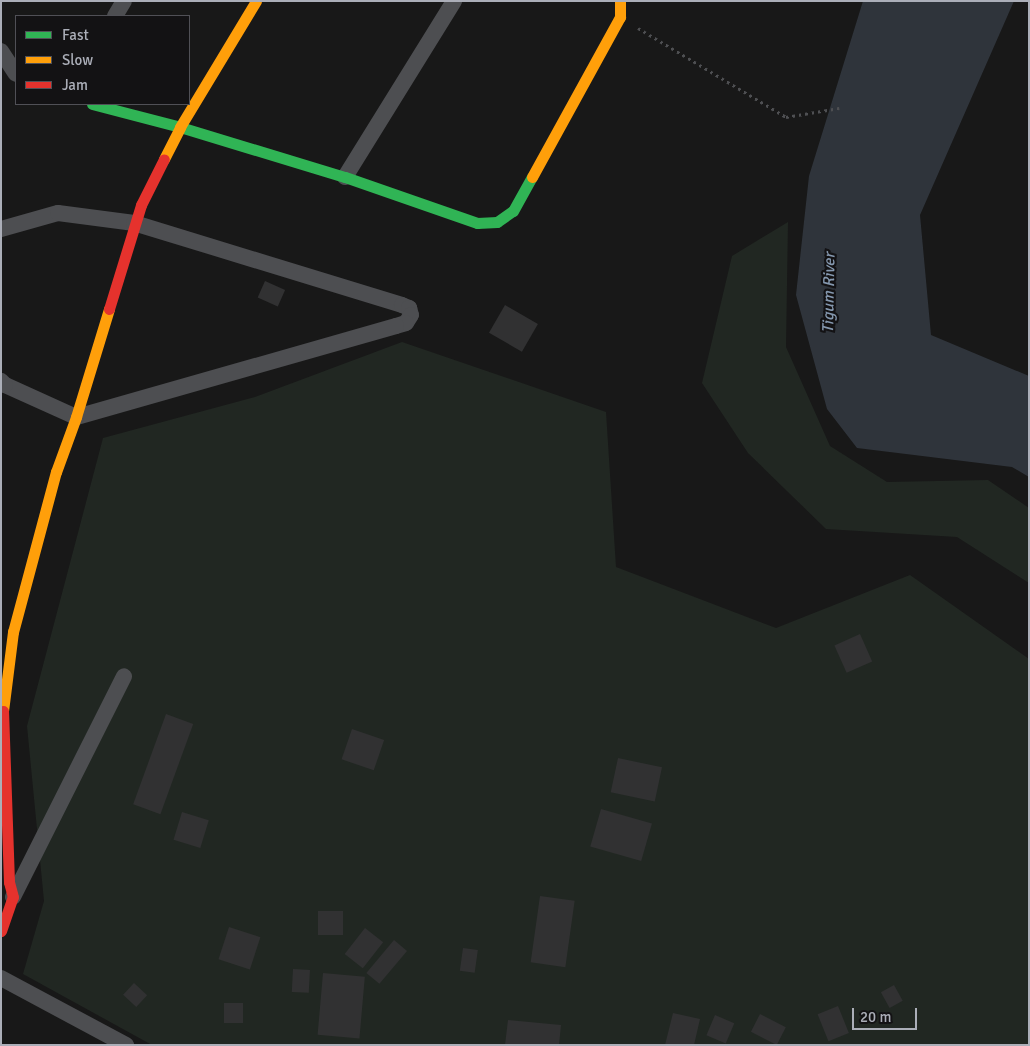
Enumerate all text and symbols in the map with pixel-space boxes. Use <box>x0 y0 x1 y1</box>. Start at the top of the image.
legend <box>15 15 190 105</box>
text: Fast <box>62 26 89 44</box>
text: Slow <box>62 51 93 69</box>
text: Jam <box>62 76 88 94</box>
water label: Tigum River <box>819 253 839 333</box>
scale bar <box>855 998 920 1030</box>
text: 20 m <box>860 1008 891 1026</box>

